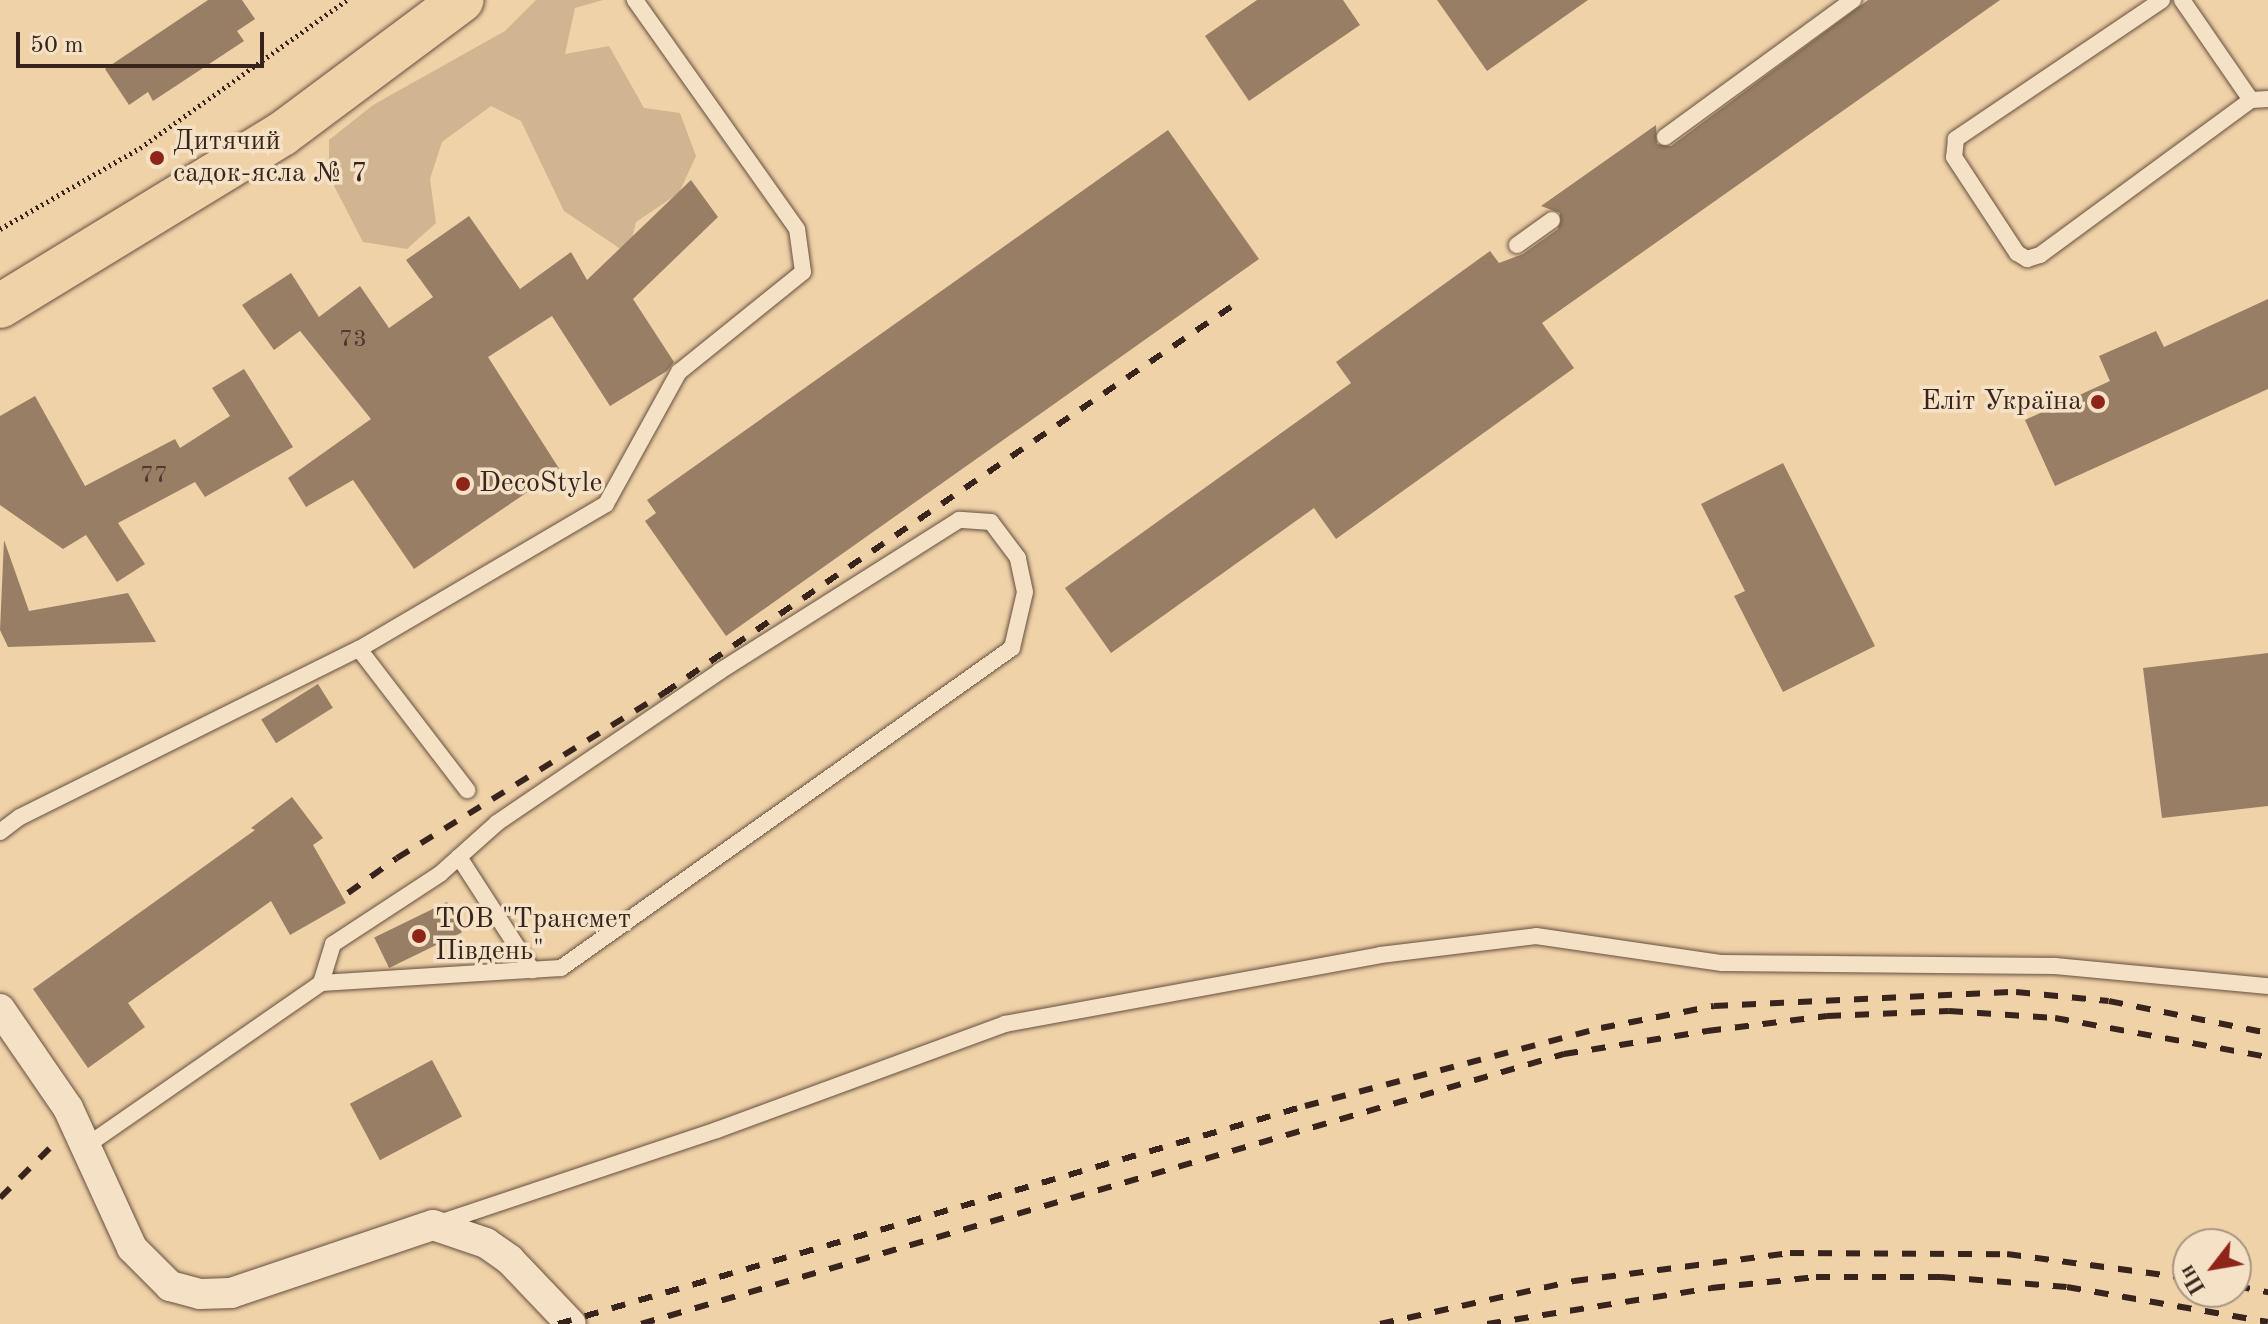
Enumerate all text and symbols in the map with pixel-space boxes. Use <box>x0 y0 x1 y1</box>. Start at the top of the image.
scale bar <box>20 16 268 66</box>
text: 50 m <box>30 34 84 58</box>
place label: Дитячий садок-ясла № 7 <box>173 125 368 191</box>
marker: Дитячий садок-ясла № 7 <box>148 149 166 167</box>
house number: 73 <box>339 327 367 355</box>
place label: Еліт Україна <box>1921 385 2082 419</box>
marker: Еліт Україна <box>2089 393 2107 411</box>
house number: 77 <box>140 463 168 491</box>
place label: DecoStyle <box>479 467 602 501</box>
marker: DecoStyle <box>454 475 472 493</box>
place label: ТОВ "Трансмет Південь" <box>435 903 631 969</box>
marker: ТОВ "Трансмет Південь" <box>410 927 428 945</box>
north arrow <box>2172 1228 2252 1308</box>
text: Пн <box>2176 1261 2210 1298</box>

